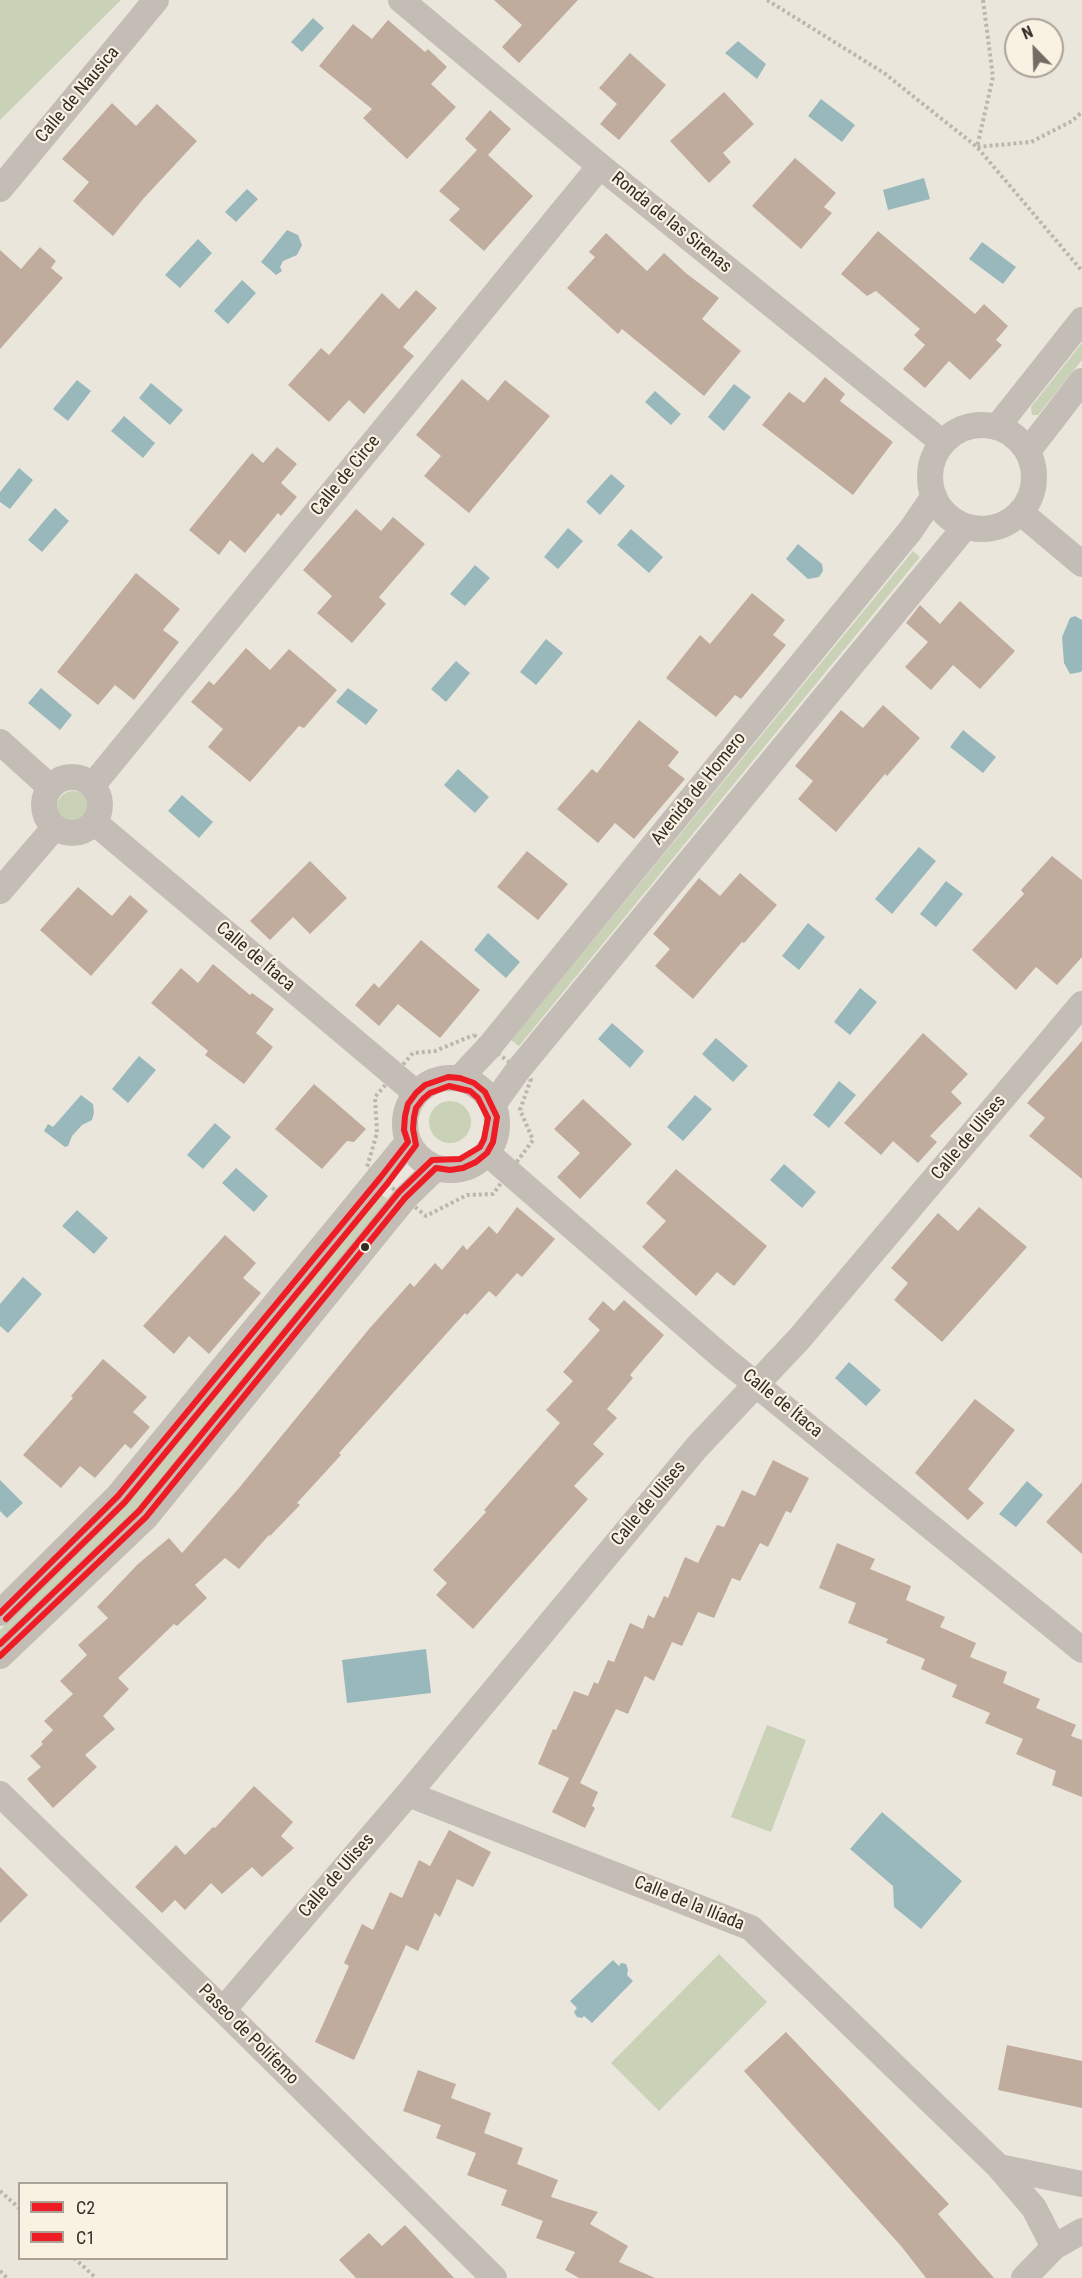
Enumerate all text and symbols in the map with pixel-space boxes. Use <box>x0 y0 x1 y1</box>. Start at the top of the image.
north arrow <box>1004 18 1064 78</box>
text: N <box>1019 22 1036 43</box>
street label: Calle de Nausica <box>32 43 124 147</box>
street label: Ronda de las Sirenas <box>607 168 735 278</box>
street label: Calle de Circe <box>307 431 385 521</box>
street label: Avenida de Homero <box>647 728 751 850</box>
street label: Calle de Ítaca <box>211 918 299 996</box>
street label: Calle de Ulises <box>927 1091 1011 1185</box>
unlabelled marker <box>359 1241 371 1253</box>
street label: Calle de Ítaca <box>738 1365 826 1443</box>
street label: Calle de Ulises <box>607 1457 691 1551</box>
street label: Calle de Ulises <box>295 1830 379 1922</box>
street label: Calle de la Ilíada <box>631 1872 747 1936</box>
street label: Paseo de Polifemo <box>193 1980 303 2090</box>
legend <box>18 2182 228 2260</box>
text: C2 <box>76 2197 95 2218</box>
text: C1 <box>76 2227 95 2248</box>

